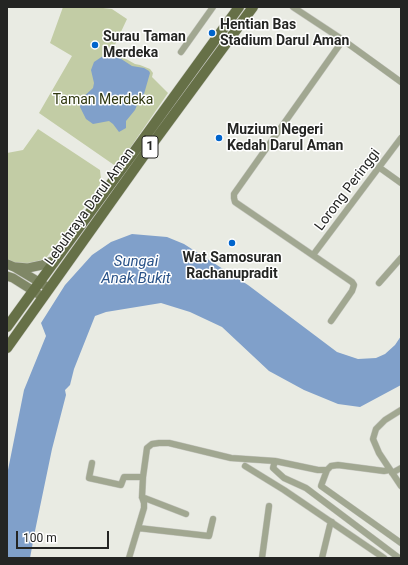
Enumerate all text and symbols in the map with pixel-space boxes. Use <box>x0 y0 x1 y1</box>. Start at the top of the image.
place label: Hentian Bas Stadium Darul Aman <box>220 17 349 50</box>
marker: Hentian Bas Stadium Darul Aman <box>207 28 217 38</box>
place label: Surau Taman Merdeka <box>103 29 186 62</box>
marker: Surau Taman Merdeka <box>90 40 100 50</box>
park label: Taman Merdeka <box>53 92 153 108</box>
place label: Muzium Negeri Kedah Darul Aman <box>227 122 343 154</box>
marker: Muzium Negeri Kedah Darul Aman <box>214 133 224 143</box>
road number: 1 <box>142 136 158 158</box>
street label: Lebuhraya Darul Aman <box>42 145 138 269</box>
street label: Lorong Peringgi <box>312 146 384 234</box>
marker: Wat Samosuran Rachanupradit <box>227 238 237 248</box>
place label: Wat Samosuran Rachanupradit <box>182 250 282 282</box>
water label: Sungai Anak Bukit <box>101 253 171 288</box>
scale bar <box>18 523 111 549</box>
text: 100 m <box>23 531 57 545</box>

